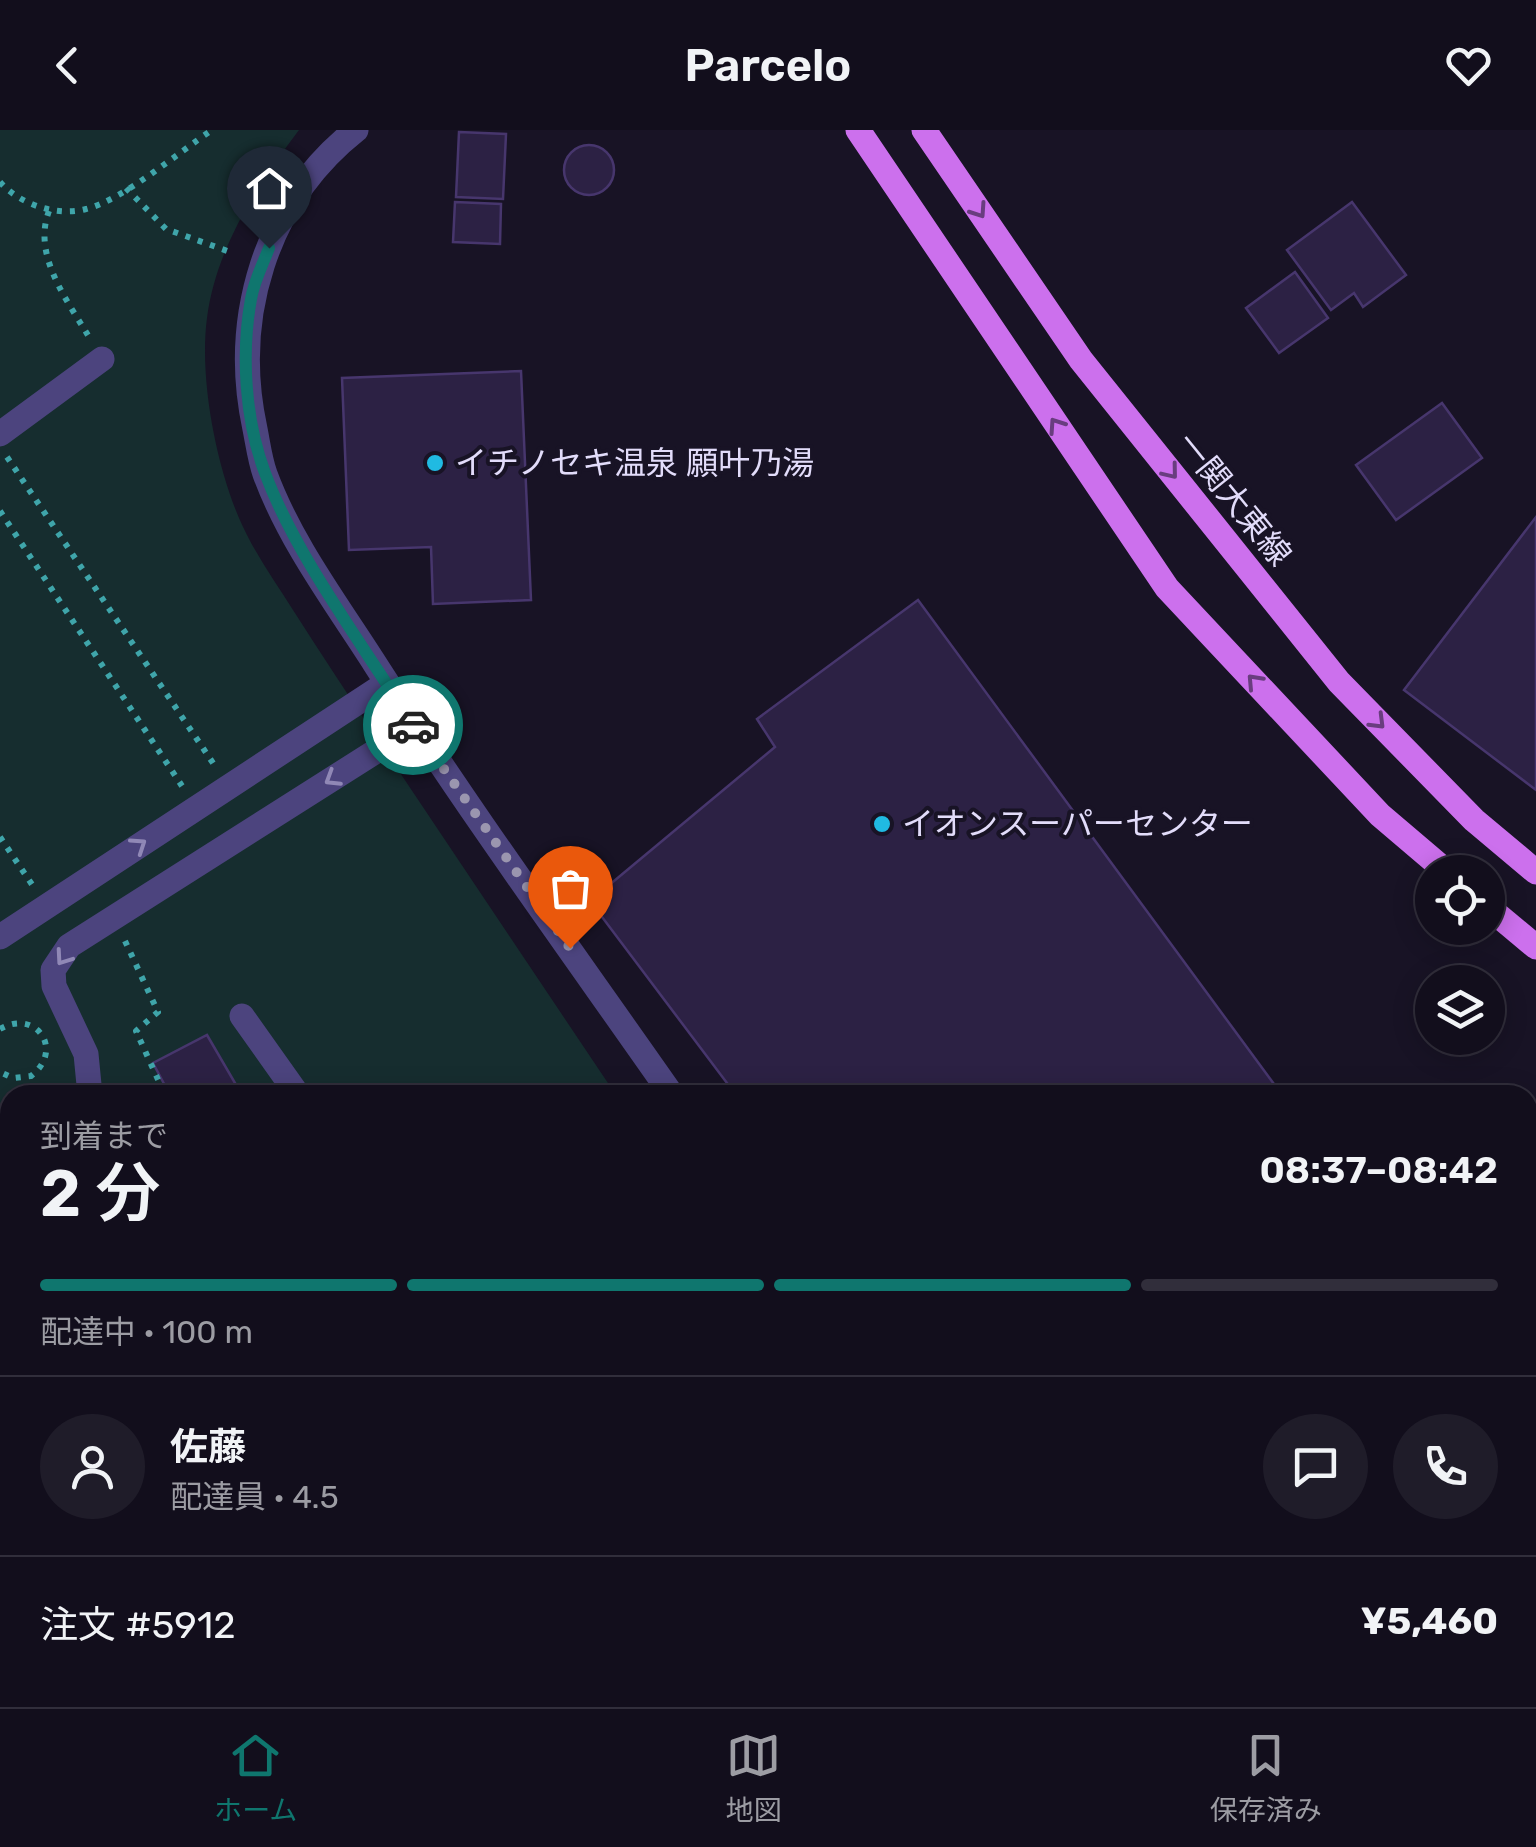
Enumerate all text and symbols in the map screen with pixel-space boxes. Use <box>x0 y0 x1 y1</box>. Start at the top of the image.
icon: back <box>40 38 95 93</box>
icon: heart <box>1441 38 1496 93</box>
text: Parcelo <box>685 39 851 92</box>
pin <box>227 146 312 249</box>
icon: home <box>242 161 297 216</box>
one-way arrow <box>967 199 985 218</box>
one-way arrow <box>1050 417 1068 436</box>
street label: 一関大東線 <box>1169 425 1299 573</box>
place label: イチノセキ温泉 願叶乃湯 <box>455 444 814 482</box>
marker: イチノセキ温泉 願叶乃湯 <box>424 452 446 474</box>
one-way arrow <box>1159 461 1177 479</box>
one-way arrow <box>1248 674 1266 693</box>
courier <box>363 675 463 775</box>
icon: car <box>386 698 441 753</box>
one-way arrow <box>1367 711 1385 729</box>
one-way arrow <box>325 766 343 785</box>
place label: イオンスーパーセンター <box>902 805 1253 843</box>
marker: イオンスーパーセンター <box>871 813 893 835</box>
one-way arrow <box>129 838 147 857</box>
pin <box>528 846 613 949</box>
map controls <box>1415 855 1505 1055</box>
button: locate <box>1415 855 1505 945</box>
icon: bag <box>543 861 598 916</box>
one-way arrow <box>56 947 75 965</box>
button: layers <box>1415 965 1505 1055</box>
text: 到着まで <box>40 1117 168 1155</box>
text: 08:37–08:42 <box>1259 1147 1498 1193</box>
text: 2 分 <box>40 1155 161 1232</box>
text: 配達中 · 100 m <box>40 1313 253 1351</box>
button: person <box>40 1414 145 1519</box>
button: chat <box>1263 1414 1368 1519</box>
button: phone <box>1393 1414 1498 1519</box>
text: 佐藤 <box>170 1424 246 1470</box>
text: 配達員 · 4.5 <box>170 1478 339 1516</box>
text: ¥5,460 <box>1361 1598 1498 1644</box>
text: 注文 #5912 <box>40 1602 235 1648</box>
tab: ホーム <box>214 1728 297 1828</box>
tab: 地図 <box>726 1728 782 1828</box>
tab: 保存済み <box>1210 1728 1322 1828</box>

